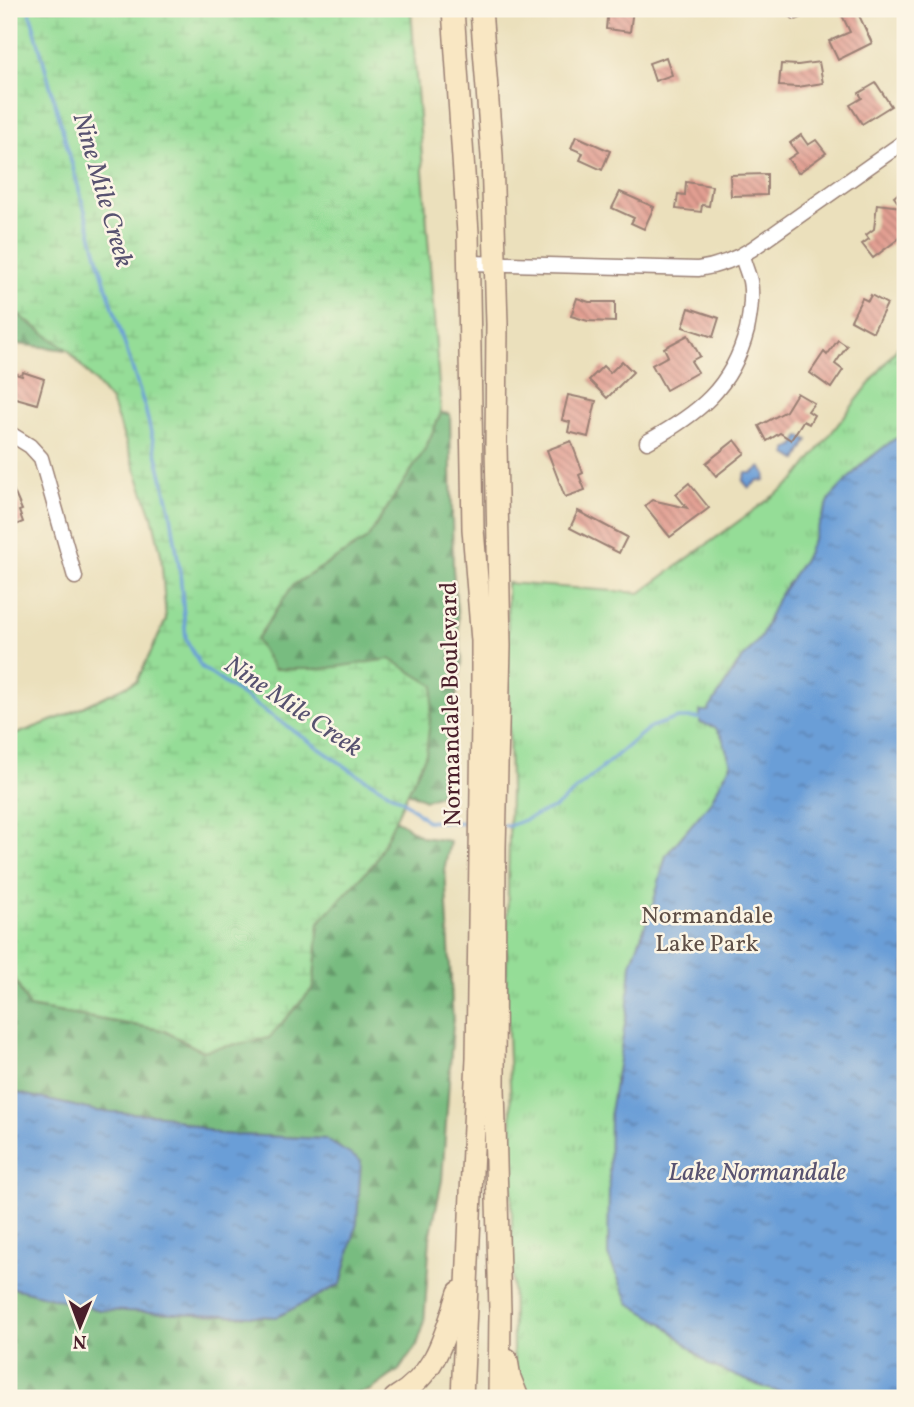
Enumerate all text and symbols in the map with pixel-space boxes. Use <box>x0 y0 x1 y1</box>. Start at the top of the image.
water label: Nine Mile Creek <box>63 109 141 271</box>
street label: Normandale Boulevard <box>433 581 471 827</box>
water label: Nine Mile Creek <box>217 648 369 766</box>
park label: Normandale Lake Park <box>641 900 773 962</box>
water label: Lake Normandale <box>668 1155 846 1191</box>
north arrow <box>46 1292 116 1362</box>
text: N <box>72 1328 87 1354</box>

